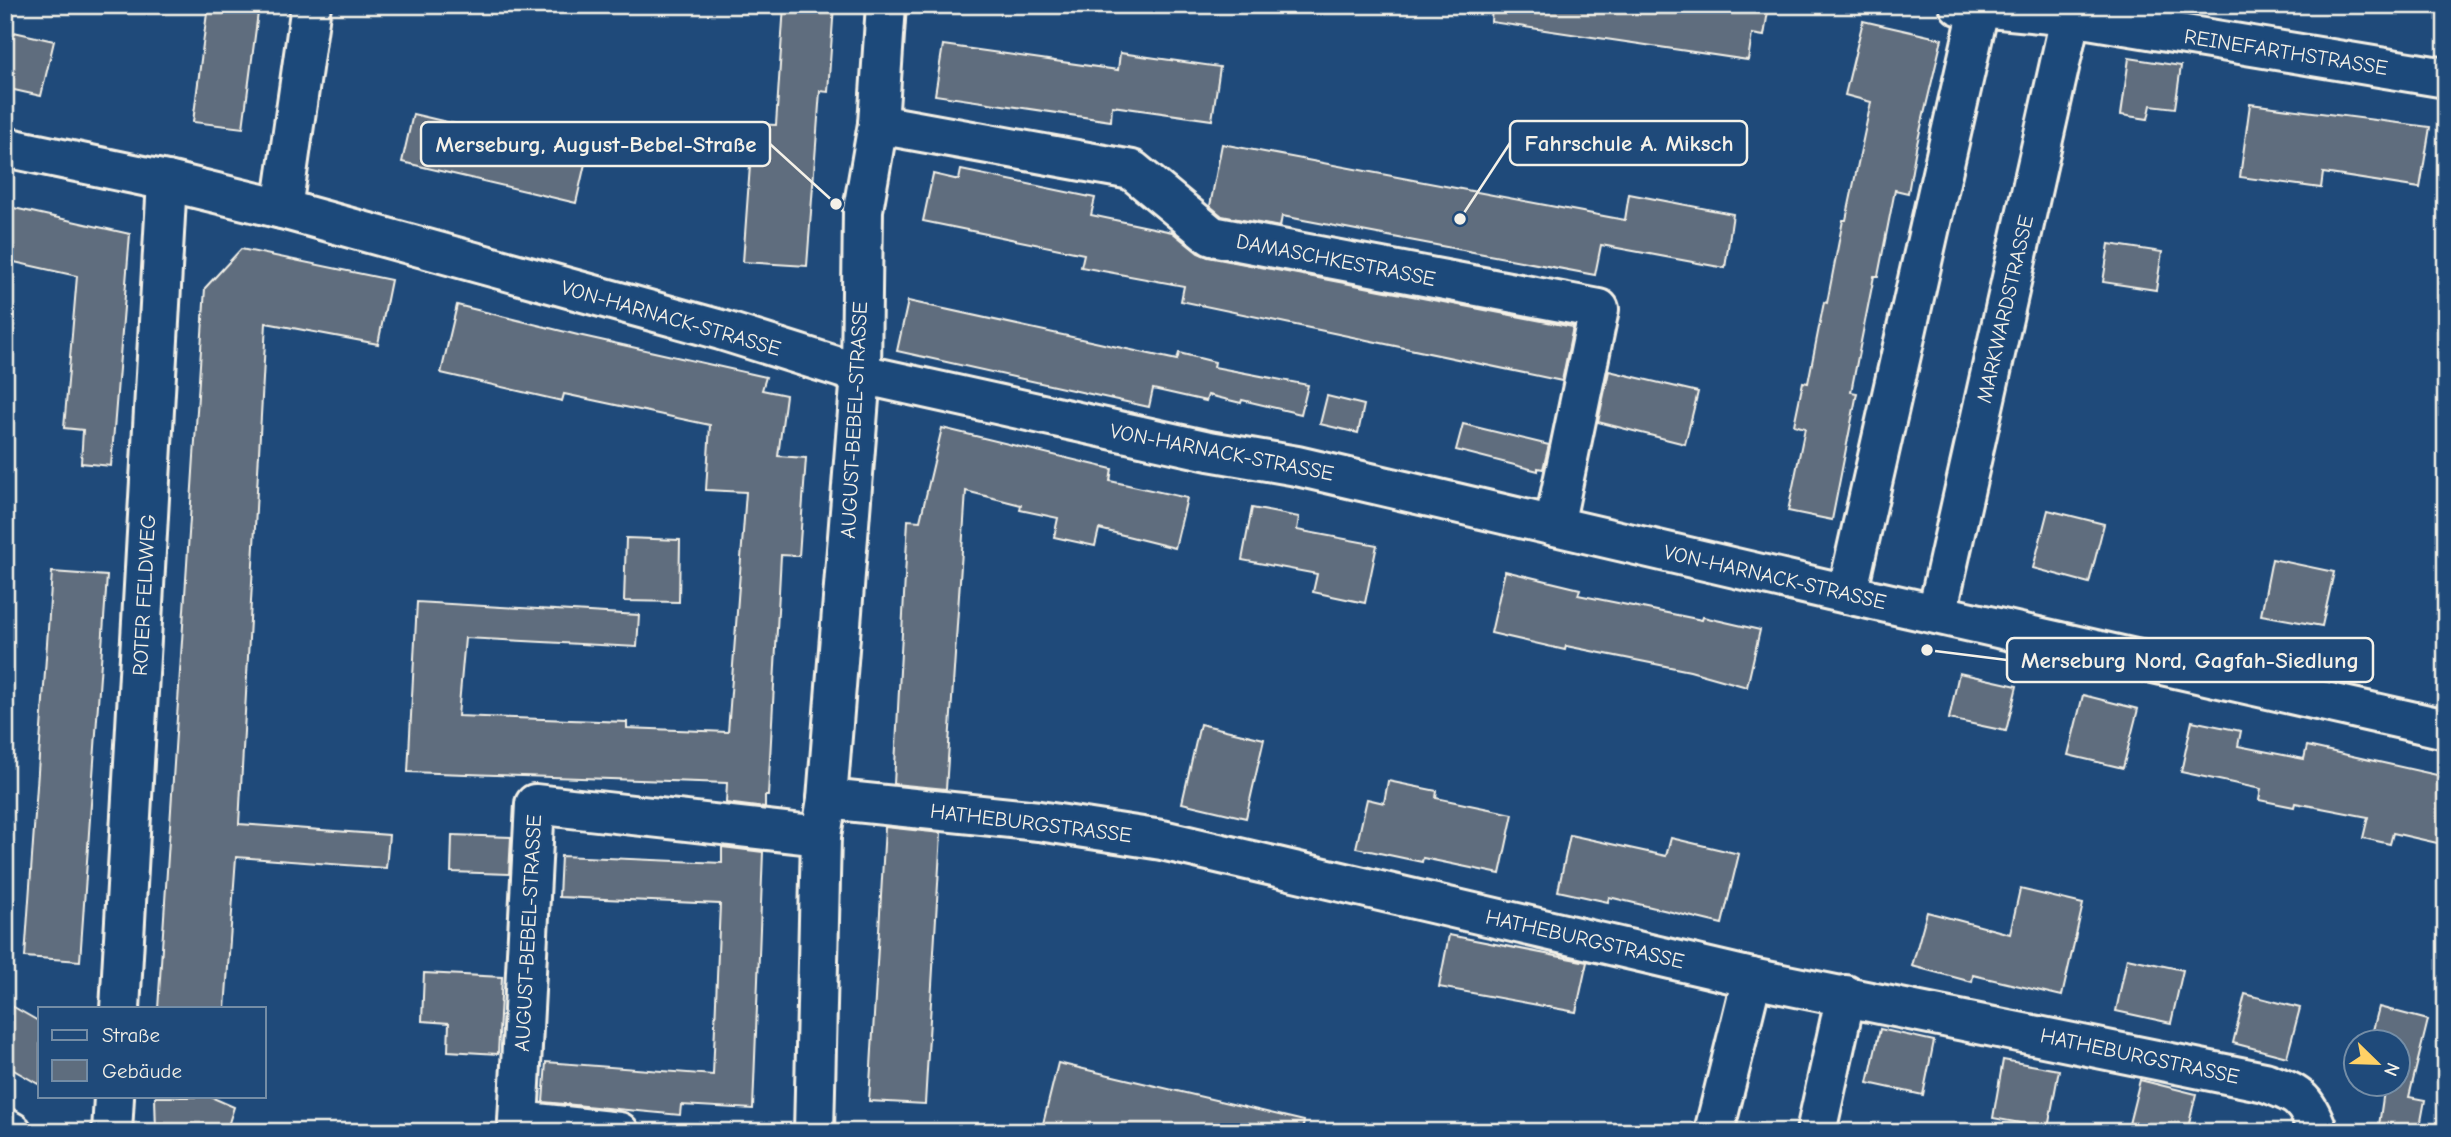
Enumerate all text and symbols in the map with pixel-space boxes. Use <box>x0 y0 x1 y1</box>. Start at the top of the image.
street label: REINEFARTHSTRASSE <box>2183 24 2389 80</box>
callout: Fahrschule A. Miksch <box>1510 121 1747 165</box>
callout: Merseburg, August-Bebel-Straße <box>421 122 770 166</box>
text: Fahrschule A. Miksch <box>1524 130 1734 157</box>
text: Merseburg, August-Bebel-Straße <box>436 131 756 158</box>
street label: MARKWARDSTRASSE <box>1972 213 2038 405</box>
street label: DAMASCHKESTRASSE <box>1234 229 1438 291</box>
street label: VON-HARNACK-STRASSE <box>558 275 784 361</box>
street label: AUGUST-BEBEL-STRASSE <box>836 301 872 539</box>
street label: VON-HARNACK-STRASSE <box>1108 419 1336 485</box>
street label: ROTER FELDWEG <box>128 514 160 676</box>
street label: VON-HARNACK-STRASSE <box>1661 540 1889 614</box>
callout: Merseburg Nord, Gagfah-Siedlung <box>2007 638 2373 682</box>
text: Merseburg Nord, Gagfah-Siedlung <box>2021 647 2359 674</box>
street label: HATHEBURGSTRASSE <box>929 799 1133 847</box>
street label: AUGUST-BEBEL-STRASSE <box>510 814 546 1052</box>
street label: HATHEBURGSTRASSE <box>1483 904 1687 974</box>
legend <box>38 1007 266 1098</box>
text: Straße <box>102 1023 160 1047</box>
street label: HATHEBURGSTRASSE <box>2038 1023 2242 1089</box>
north arrow <box>2342 1028 2412 1098</box>
text: Gebäude <box>102 1059 182 1083</box>
text: N <box>2379 1059 2404 1079</box>

